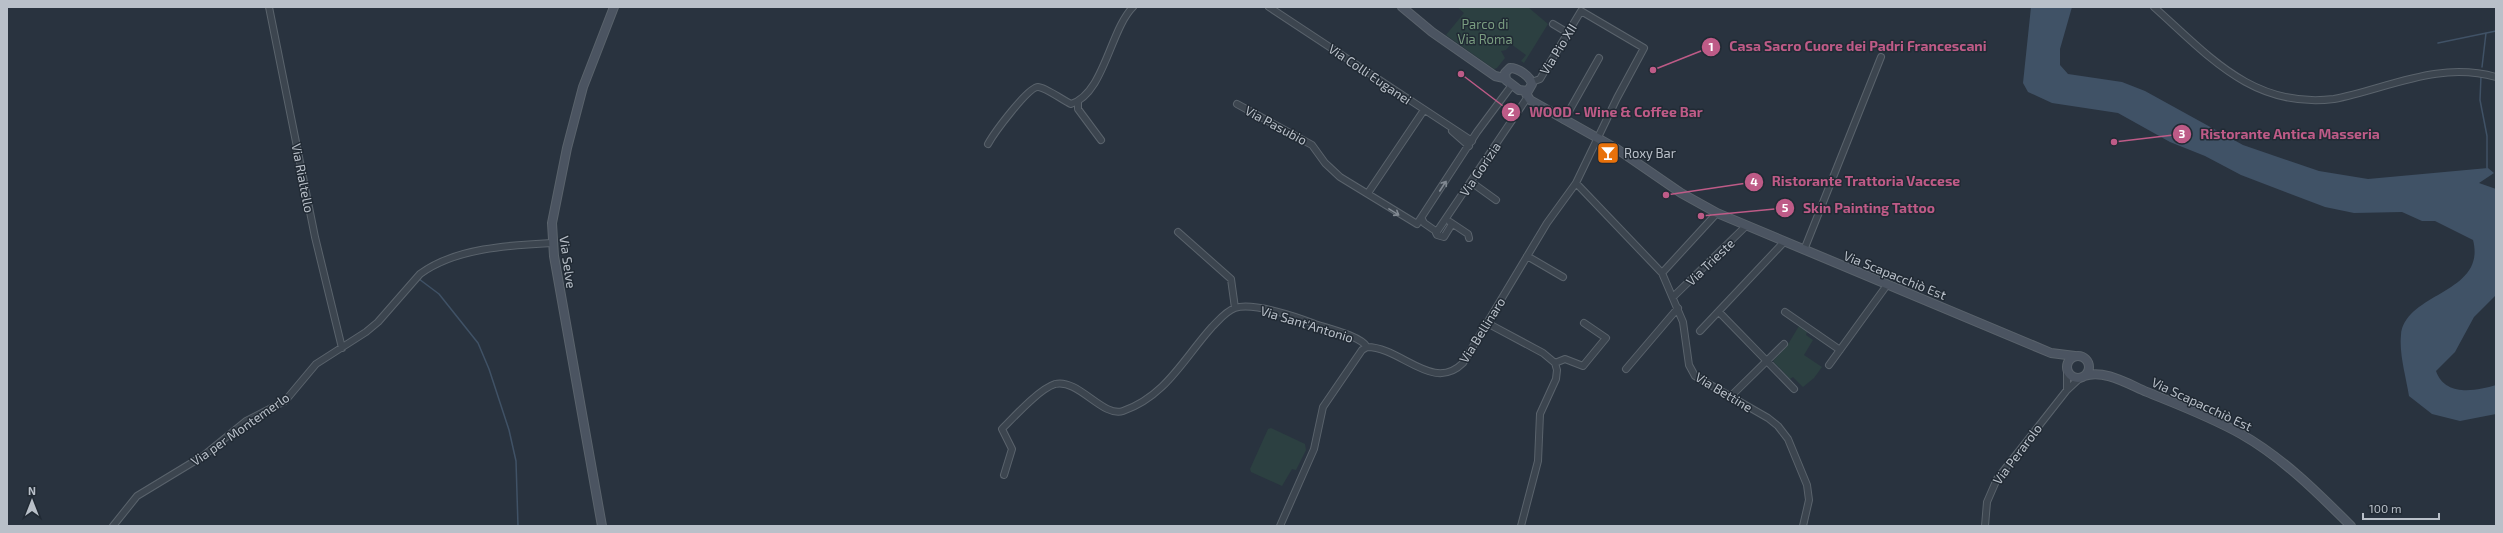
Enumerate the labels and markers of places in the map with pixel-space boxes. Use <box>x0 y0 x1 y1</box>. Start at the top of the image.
callout: Casa Sacro Cuore dei Padri Francescani <box>1701 34 1994 60</box>
callout: WOOD - Wine & Coffee Bar <box>1501 99 1711 125</box>
callout: Ristorante Antica Masseria <box>2172 121 2388 147</box>
bar icon: Roxy Bar <box>1595 140 1621 166</box>
place label: Roxy Bar <box>1624 145 1676 161</box>
callout: Ristorante Trattoria Vaccese <box>1744 169 1969 195</box>
callout: Skin Painting Tattoo <box>1775 195 1943 221</box>

